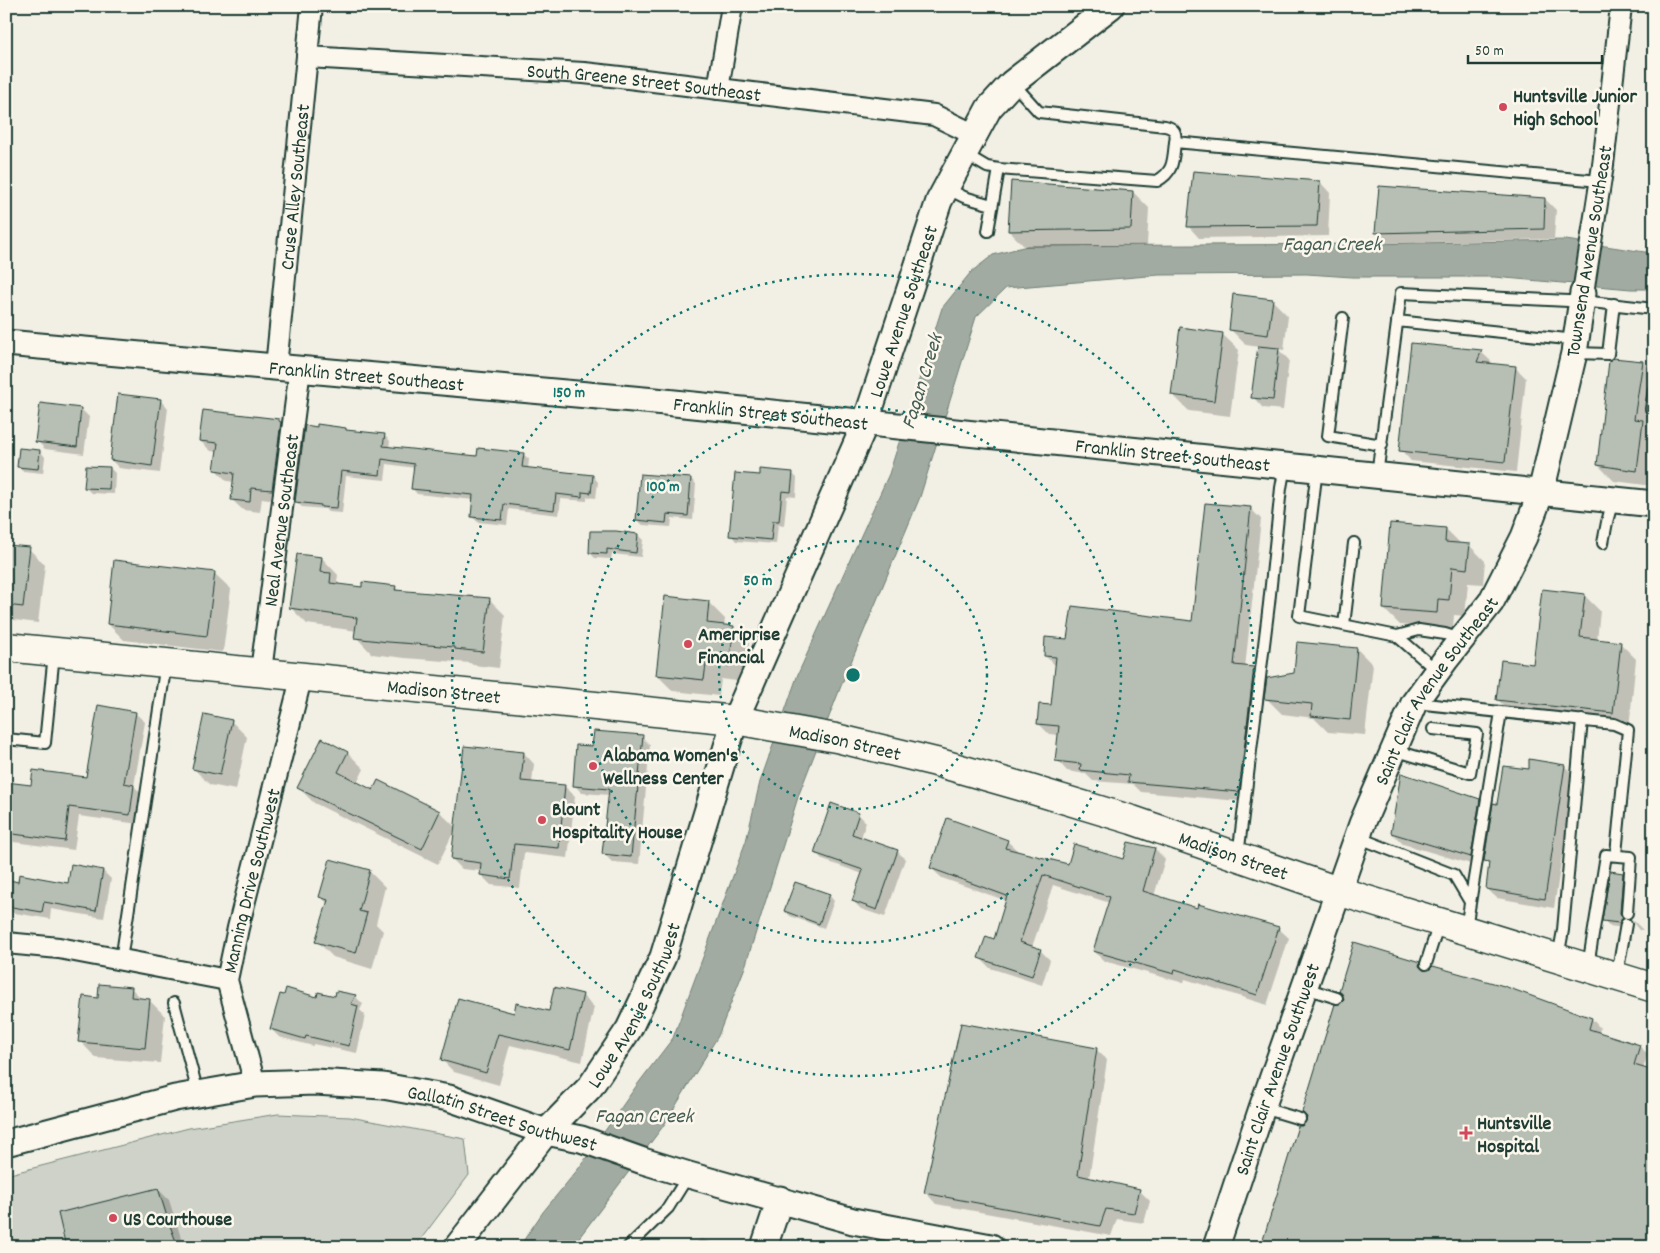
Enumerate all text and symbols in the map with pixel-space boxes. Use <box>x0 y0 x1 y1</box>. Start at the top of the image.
scale bar <box>1468 32 1601 64</box>
text: 50 m <box>1475 41 1504 63</box>
street label: South Greene Street Southeast <box>526 59 762 111</box>
place label: Huntsville Junior High School <box>1513 84 1637 135</box>
marker: Huntsville Junior High School <box>1497 101 1509 113</box>
street label: Cruse Alley Southeast <box>275 103 319 272</box>
street label: Townsend Avenue Southeast <box>1560 144 1622 359</box>
street label: Lowe Avenue Southeast <box>864 222 947 402</box>
water label: Fagan Creek <box>1283 231 1383 261</box>
water label: Fagan Creek <box>895 328 953 433</box>
street label: Franklin Street Southeast <box>268 356 465 401</box>
text: 150 m <box>553 383 585 405</box>
street label: Franklin Street Southeast <box>672 392 869 440</box>
street label: Neal Avenue Southeast <box>258 433 308 609</box>
street label: Franklin Street Southeast <box>1074 433 1271 481</box>
text: 100 m <box>646 477 680 499</box>
text: 50 m <box>744 571 772 593</box>
street label: Saint Clair Avenue Southeast <box>1369 593 1508 790</box>
place label: Ameriprise Financial <box>698 622 780 673</box>
marker: Ameriprise Financial <box>682 638 694 650</box>
centre of rings <box>844 666 862 684</box>
street label: Madison Street <box>385 674 502 713</box>
street label: Madison Street <box>787 719 903 770</box>
place label: Alabama Women's Wellness Center <box>603 743 738 794</box>
marker: Alabama Women's Wellness Center <box>587 760 599 772</box>
street label: Manning Drive Southwest <box>218 786 290 976</box>
place label: Blount Hospitality House <box>552 797 683 848</box>
marker: Blount Hospitality House <box>536 814 548 826</box>
street label: Madison Street <box>1174 826 1291 890</box>
street label: Lowe Avenue Southwest <box>582 920 690 1095</box>
street label: Saint Clair Avenue Southwest <box>1230 960 1329 1180</box>
street label: Gallatin Street Southwest <box>405 1080 600 1161</box>
water label: Fagan Creek <box>595 1103 695 1133</box>
place label: Huntsville Hospital <box>1477 1111 1551 1162</box>
marker: Huntsville Hospital <box>1459 1126 1473 1140</box>
place label: US Courthouse <box>123 1207 232 1235</box>
marker: US Courthouse <box>107 1212 119 1224</box>

